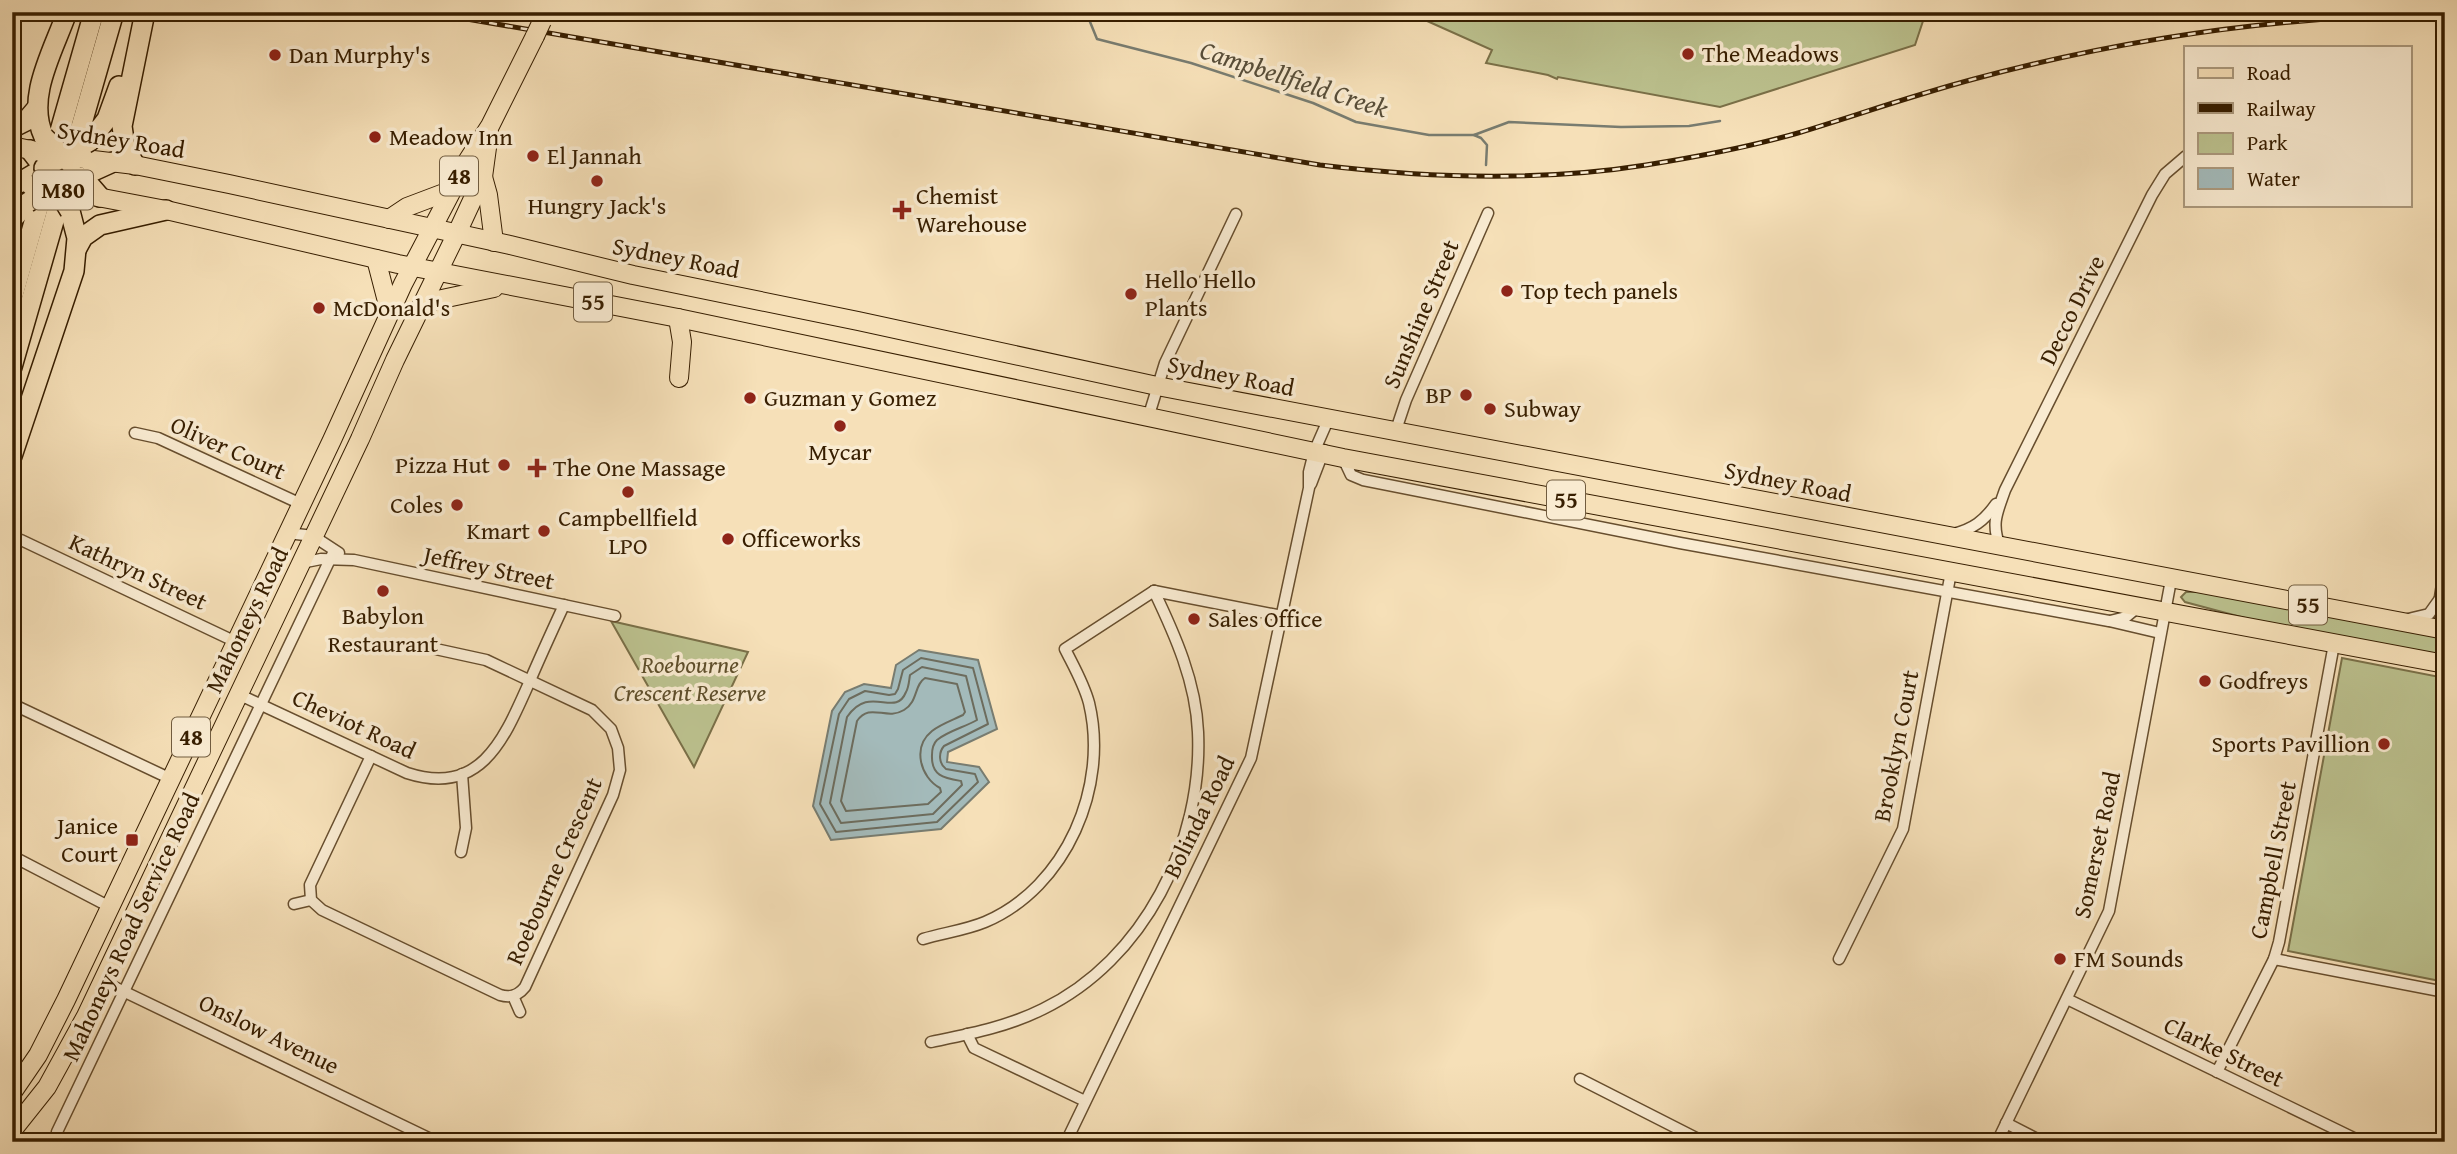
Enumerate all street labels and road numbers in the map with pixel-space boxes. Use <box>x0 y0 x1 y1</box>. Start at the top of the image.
street label: Sydney Road <box>55 112 188 167</box>
road number: 48 <box>440 156 478 196</box>
road number: M80 <box>33 170 93 210</box>
street label: Sydney Road <box>610 228 743 287</box>
street label: Sunshine Street <box>1373 233 1468 394</box>
street label: Decco Drive <box>2030 249 2113 371</box>
road number: 55 <box>574 282 612 322</box>
street label: Sydney Road <box>1165 346 1298 405</box>
street label: Oliver Court <box>165 407 292 489</box>
street label: Sydney Road <box>1722 452 1855 511</box>
road number: 55 <box>1547 480 1585 520</box>
street label: Kathryn Street <box>63 524 214 619</box>
street label: Jeffrey Street <box>418 536 558 599</box>
street label: Mahoneys Road <box>196 541 297 699</box>
road number: 55 <box>2289 586 2327 624</box>
street label: Brooklyn Court <box>1864 667 1927 825</box>
street label: Cheviot Road <box>287 680 422 768</box>
road number: 48 <box>172 718 210 757</box>
street label: Bolinda Road <box>1154 749 1243 884</box>
street label: Somerset Road <box>2064 768 2129 922</box>
street label: Roebourne Crescent <box>496 771 611 970</box>
street label: Campbell Street <box>2240 777 2305 942</box>
street label: Mahoneys Road Service Road <box>53 787 208 1067</box>
street label: Onslow Avenue <box>193 984 345 1083</box>
street label: Clarke Street <box>2158 1007 2291 1096</box>

